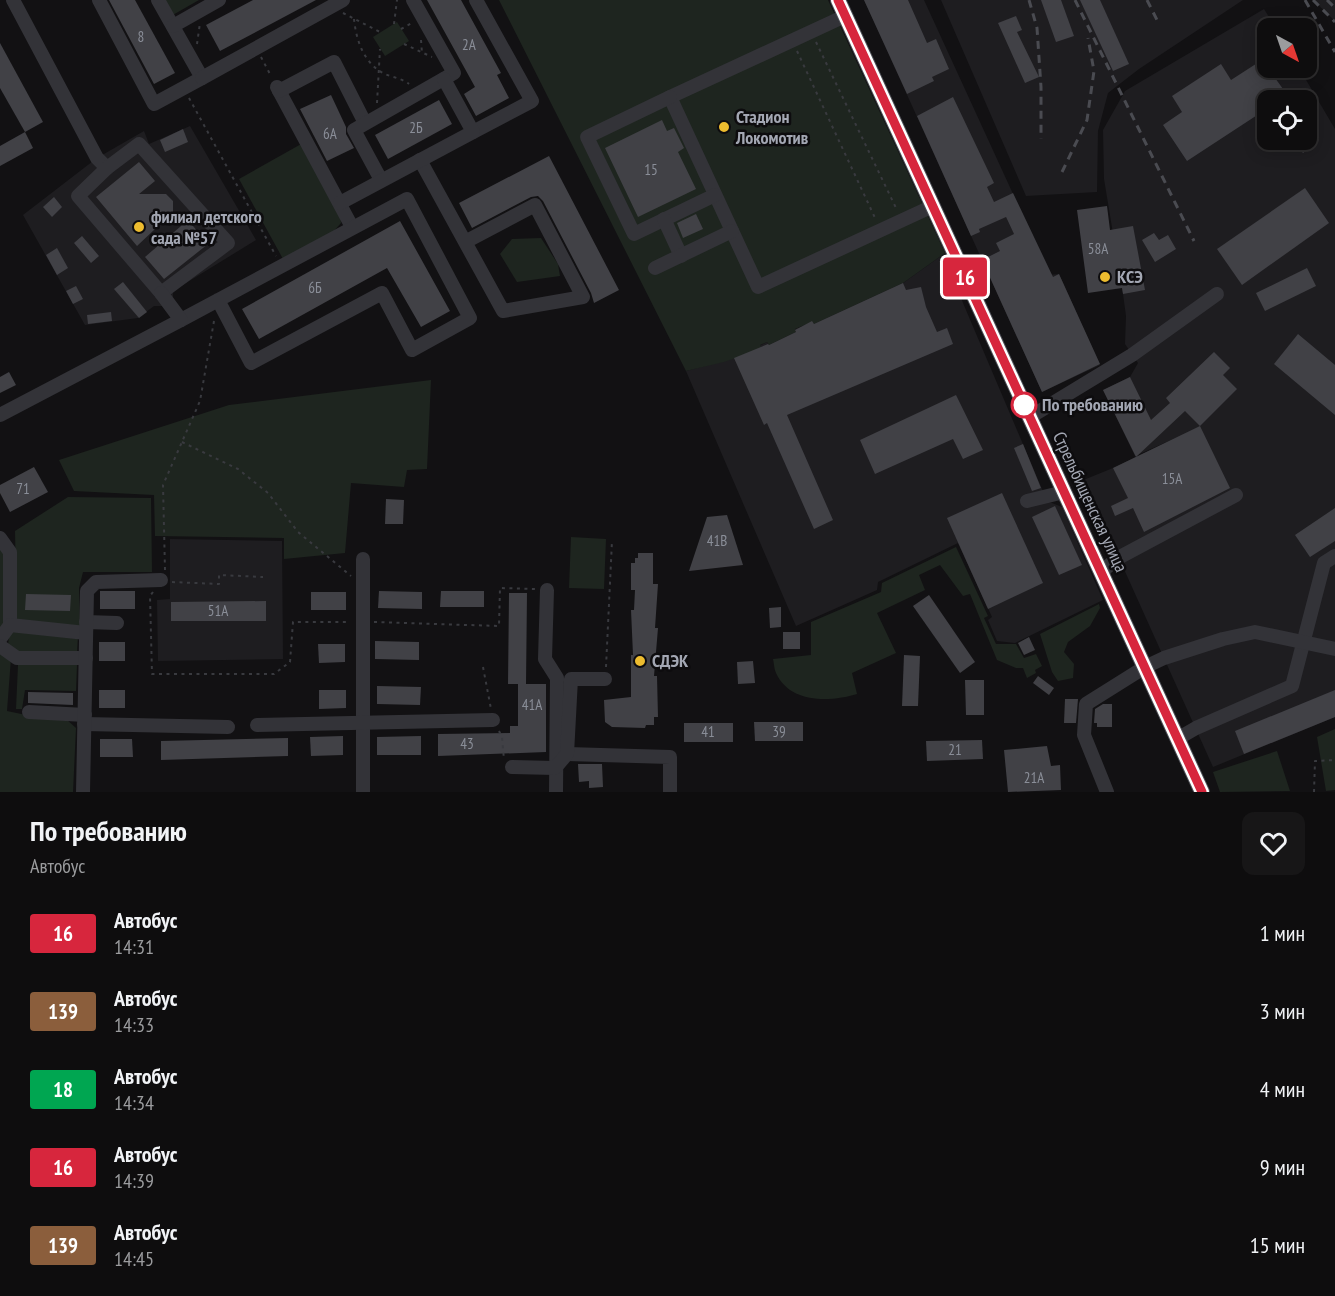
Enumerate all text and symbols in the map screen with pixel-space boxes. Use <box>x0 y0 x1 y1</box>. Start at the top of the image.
north arrow <box>1257 18 1317 78</box>
map controls <box>1257 18 1317 150</box>
house number: 8 <box>138 27 144 46</box>
house number: 2А <box>462 35 477 54</box>
button: locate <box>1257 90 1317 150</box>
place label: Стадион Локомотив <box>735 105 809 149</box>
house number: 2Б <box>409 118 423 137</box>
marker: Стадион Локомотив <box>717 120 731 134</box>
house number: 6А <box>323 124 338 143</box>
house number: 15 <box>644 160 658 179</box>
place label: филиал детского сада №57 <box>151 205 262 249</box>
marker: филиал детского сада №57 <box>132 220 146 234</box>
house number: 58А <box>1088 239 1109 258</box>
line badge: 16 <box>938 258 992 296</box>
text: 16 <box>955 264 975 291</box>
place label: КСЭ <box>1117 265 1143 288</box>
marker: КСЭ <box>1098 270 1112 284</box>
house number: 6Б <box>308 278 322 297</box>
marker: По требованию <box>1011 392 1037 418</box>
place label: По требованию <box>1042 393 1143 416</box>
street label: Стрельбищенская улица <box>1048 428 1133 576</box>
house number: 15А <box>1162 469 1183 488</box>
house number: 71 <box>16 479 30 498</box>
house number: 41В <box>707 531 727 550</box>
house number: 51А <box>208 601 229 620</box>
place label: СДЭК <box>652 649 689 672</box>
marker: СДЭК <box>633 654 647 668</box>
house number: 41А <box>522 695 543 714</box>
house number: 41 <box>701 722 715 741</box>
house number: 39 <box>772 722 786 741</box>
house number: 43 <box>460 734 474 753</box>
house number: 21 <box>948 740 962 759</box>
house number: 21А <box>1024 768 1045 787</box>
text: По требованию <box>30 812 187 849</box>
button: heart <box>1242 812 1305 875</box>
text: Автобус <box>30 853 85 879</box>
text: Автобус <box>114 906 177 934</box>
text: 1 мин <box>1260 919 1305 947</box>
text: 16 <box>53 920 73 947</box>
text: 14:31 <box>114 934 154 960</box>
text: Автобус <box>114 984 177 1012</box>
text: 3 мин <box>1260 997 1305 1025</box>
text: 139 <box>48 998 78 1025</box>
text: 14:33 <box>114 1012 154 1038</box>
text: Автобус <box>114 1062 177 1090</box>
text: 4 мин <box>1260 1075 1305 1103</box>
text: 18 <box>53 1076 73 1103</box>
text: 14:34 <box>114 1090 154 1116</box>
text: Автобус <box>114 1140 177 1168</box>
text: 9 мин <box>1260 1153 1305 1181</box>
text: 16 <box>53 1154 73 1181</box>
text: 14:39 <box>114 1168 154 1194</box>
text: Автобус <box>114 1218 177 1246</box>
text: 15 мин <box>1250 1231 1305 1259</box>
text: 139 <box>48 1232 78 1259</box>
text: 14:45 <box>114 1246 154 1272</box>

